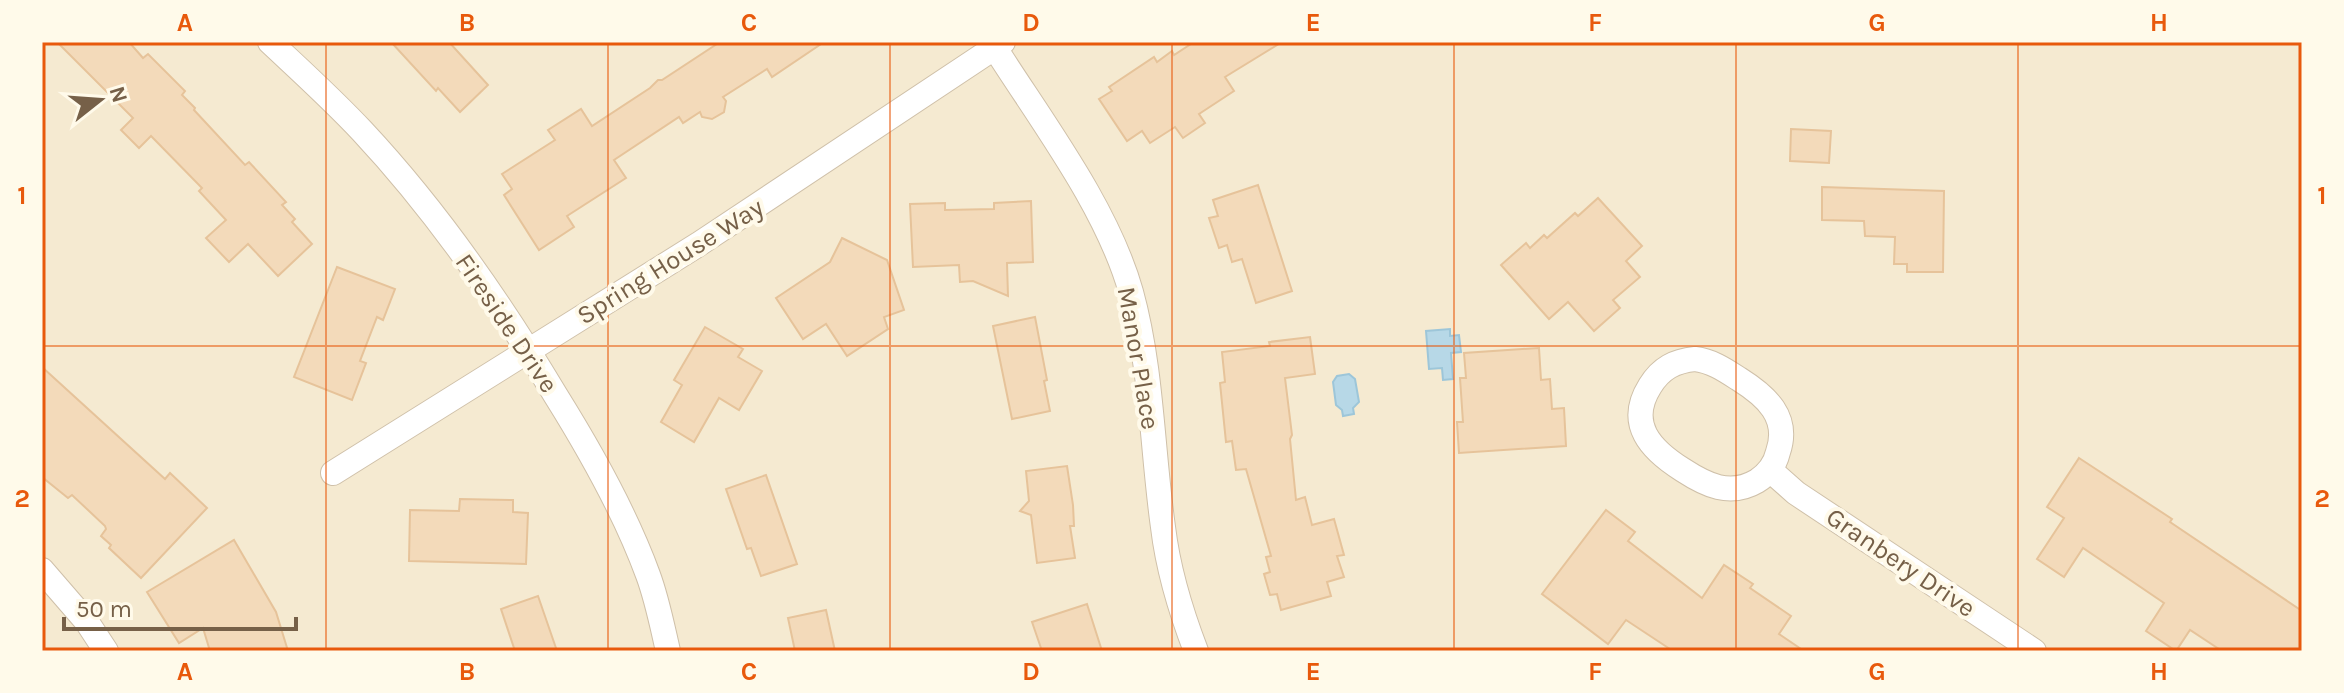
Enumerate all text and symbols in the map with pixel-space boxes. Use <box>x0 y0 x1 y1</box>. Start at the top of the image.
text: A <box>177 7 193 38</box>
text: B <box>459 7 475 38</box>
text: C <box>741 7 757 38</box>
text: D <box>1022 7 1040 38</box>
text: E <box>1305 7 1321 38</box>
text: F <box>1588 7 1602 38</box>
text: G <box>1868 7 1886 38</box>
text: H <box>2150 7 2168 38</box>
north arrow <box>60 60 140 140</box>
text: N <box>103 83 133 106</box>
text: 1 <box>17 180 27 211</box>
text: 1 <box>2317 180 2327 211</box>
street label: Spring House Way <box>571 192 769 331</box>
street label: Fireside Drive <box>449 248 565 399</box>
street label: Manor Place <box>1111 284 1166 432</box>
text: 2 <box>14 483 30 514</box>
text: 2 <box>2314 483 2330 514</box>
street label: Granbery Drive <box>1820 501 1981 624</box>
scale bar <box>64 581 296 631</box>
text: 50 m <box>76 595 132 623</box>
text: A <box>177 656 193 687</box>
text: B <box>459 656 475 687</box>
text: C <box>741 656 757 687</box>
text: D <box>1022 656 1040 687</box>
text: E <box>1305 656 1321 687</box>
text: F <box>1588 656 1602 687</box>
text: G <box>1868 656 1886 687</box>
text: H <box>2150 656 2168 687</box>

